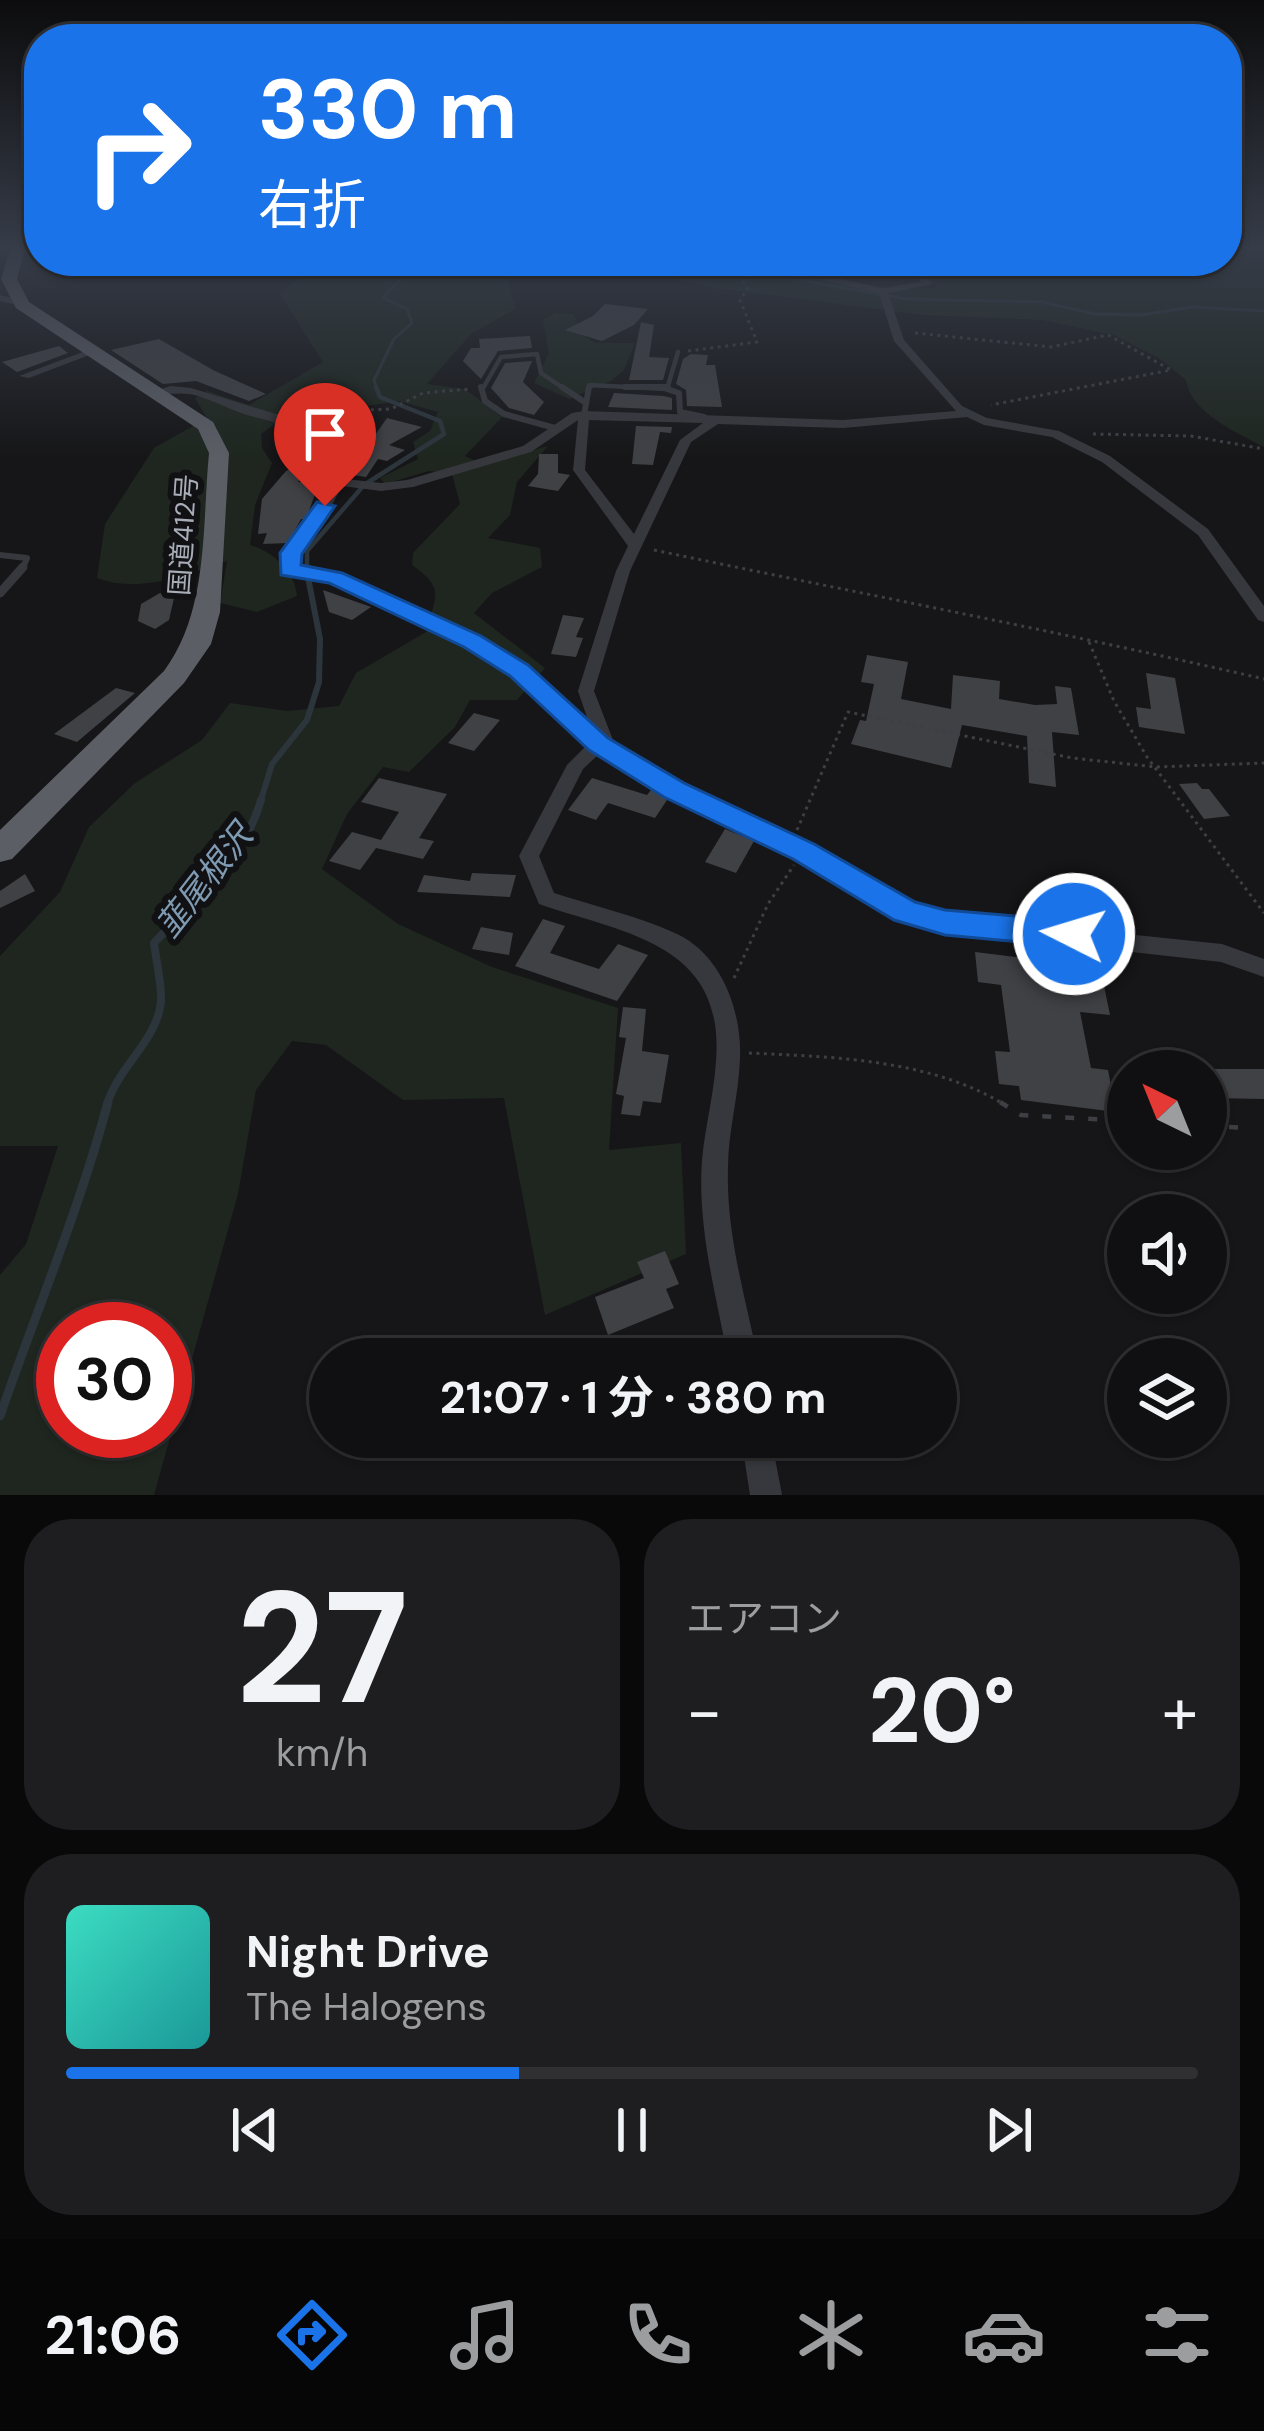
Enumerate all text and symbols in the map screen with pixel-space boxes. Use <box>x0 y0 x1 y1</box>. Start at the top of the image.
text: 330 m <box>258 55 517 164</box>
icon: right <box>60 72 216 228</box>
text: 右折 <box>258 170 366 241</box>
pin <box>274 383 376 506</box>
icon: arrive <box>292 401 358 467</box>
street label: 国道412号 <box>161 473 205 597</box>
water label: 韮尾根沢 <box>146 813 264 946</box>
position arrow <box>1011 871 1137 997</box>
north arrow <box>1107 1050 1227 1170</box>
map controls <box>1107 1050 1227 1458</box>
button: sound <box>1107 1194 1227 1314</box>
speed limit sign: 30 <box>36 1302 192 1458</box>
button: layers <box>1107 1338 1227 1458</box>
text: 21:07 · 1 分 · 380 m <box>440 1368 826 1427</box>
text: 27 <box>236 1547 408 1750</box>
text: エアコン <box>686 1593 842 1644</box>
text: 20° <box>868 1653 1016 1770</box>
text: − <box>686 1669 722 1754</box>
text: + <box>1162 1669 1198 1754</box>
text: km/h <box>276 1727 368 1778</box>
text: Night Drive <box>246 1922 490 1981</box>
text: The Halogens <box>246 1981 487 2032</box>
icon: previous <box>222 2097 288 2163</box>
icon: pause <box>599 2097 665 2163</box>
icon: next <box>976 2097 1042 2163</box>
icon: directions <box>270 2293 354 2377</box>
icon: music <box>443 2293 527 2377</box>
icon: phone <box>616 2293 700 2377</box>
icon: climate <box>789 2293 873 2377</box>
icon: car <box>962 2293 1046 2377</box>
icon: filters <box>1135 2293 1219 2377</box>
text: 21:06 <box>45 2300 181 2371</box>

